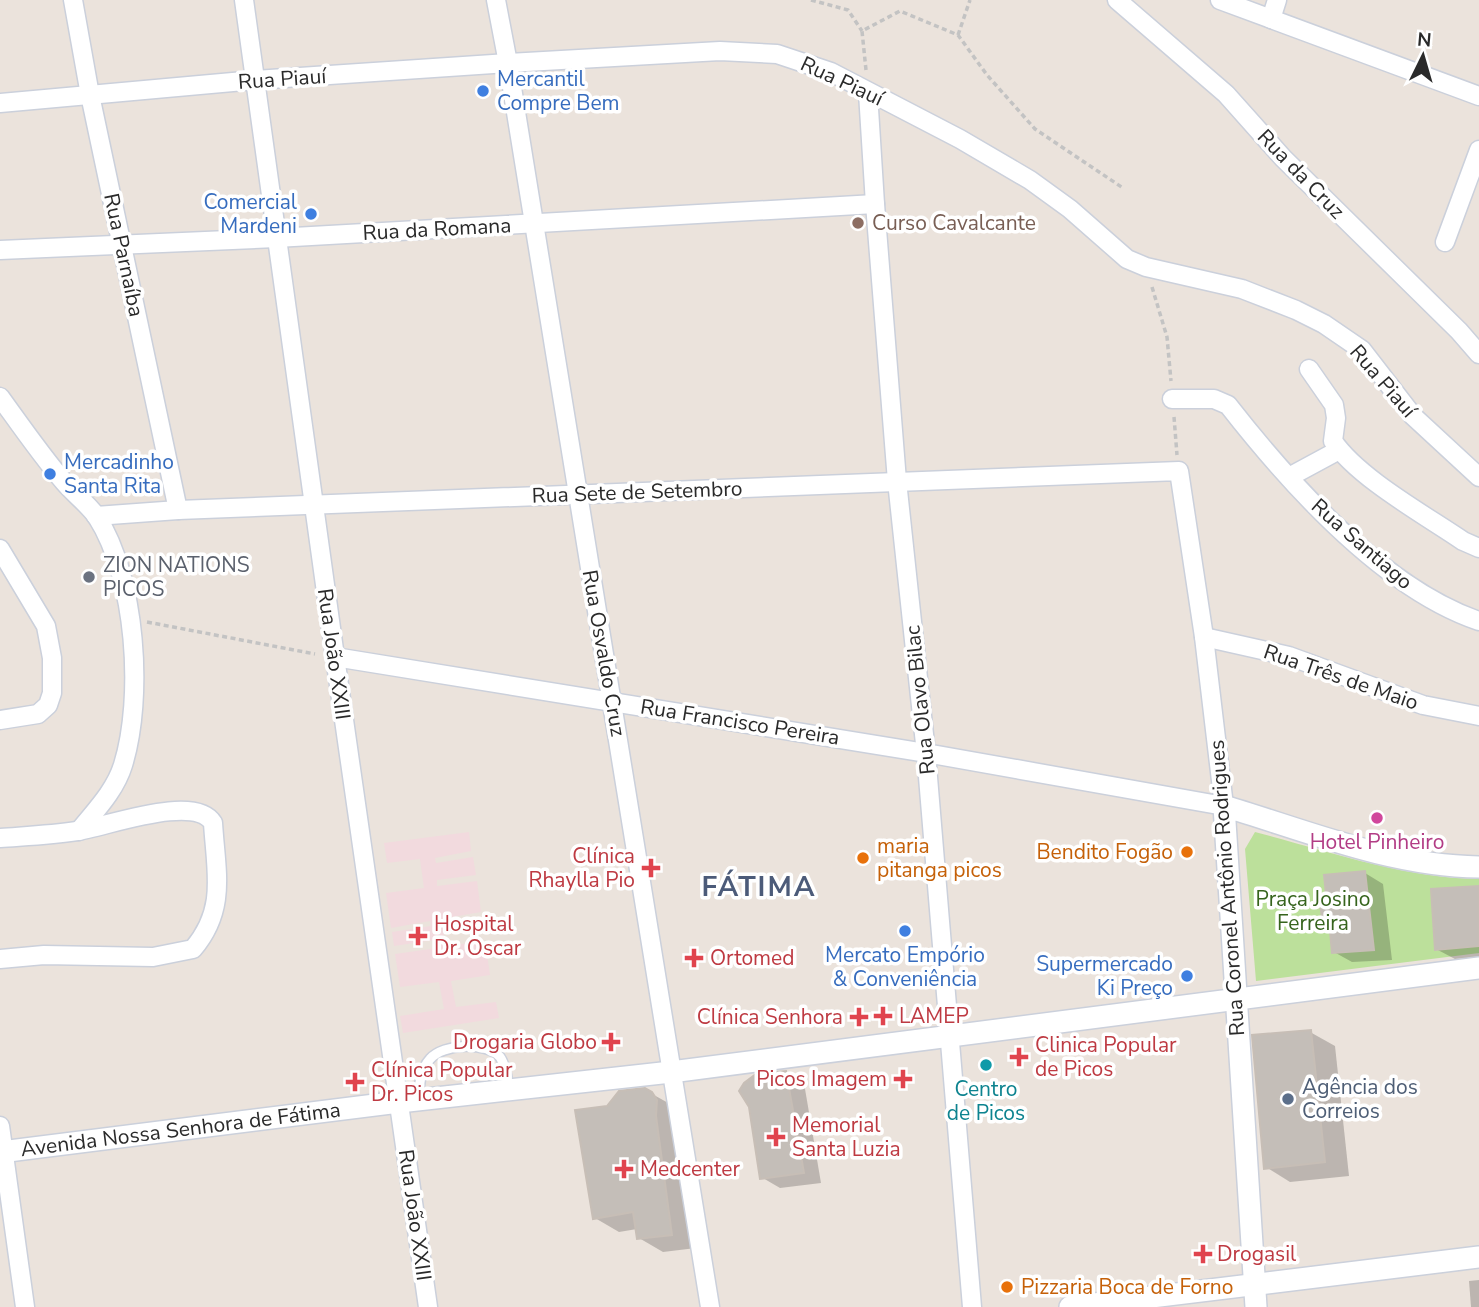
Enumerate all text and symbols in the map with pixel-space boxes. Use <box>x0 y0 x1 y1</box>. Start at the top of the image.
north arrow <box>1388 21 1458 91</box>
text: N <box>1416 26 1433 54</box>
street label: Rua Piauí <box>796 50 889 113</box>
street label: Rua Piauí <box>237 62 328 96</box>
place label: Mercantil Compre Bem <box>497 65 620 117</box>
marker: Mercantil Compre Bem <box>475 83 491 99</box>
street label: Rua da Cruz <box>1251 123 1351 225</box>
place label: Comercial Mardeni <box>203 188 298 240</box>
street label: Rua Parnaíba <box>97 191 151 319</box>
marker: Comercial Mardeni <box>303 206 319 222</box>
place label: Curso Cavalcante <box>872 209 1036 237</box>
street label: Rua da Romana <box>362 211 512 247</box>
marker: Curso Cavalcante <box>850 215 866 231</box>
street label: Rua Piauí <box>1343 338 1423 424</box>
place label: Mercadinho Santa Rita <box>64 448 174 500</box>
marker: Mercadinho Santa Rita <box>42 466 58 482</box>
street label: Rua Sete de Setembro <box>531 474 743 510</box>
street label: Rua Santiago <box>1305 492 1419 596</box>
place label: ZION NATIONS PICOS <box>103 551 250 603</box>
street label: Rua Osvaldo Cruz <box>576 568 632 739</box>
marker: ZION NATIONS PICOS <box>81 569 97 585</box>
street label: Rua João XXIII <box>311 586 357 722</box>
street label: Rua Olavo Bilac <box>898 624 942 776</box>
street label: Rua Três de Maio <box>1260 637 1422 717</box>
street label: Rua Francisco Pereira <box>638 692 842 752</box>
street label: Rua Coronel Antônio Rodrigues <box>1203 739 1251 1037</box>
marker: Hotel Pinheiro <box>1369 810 1385 826</box>
place label: Hotel Pinheiro <box>1310 828 1444 856</box>
place label: maria pitanga picos <box>877 832 1002 884</box>
place label: Bendito Fogão <box>1036 838 1173 866</box>
place label: Clínica Rhaylla Pio <box>528 842 635 894</box>
marker: Bendito Fogão <box>1179 844 1195 860</box>
marker: maria pitanga picos <box>855 850 871 866</box>
marker: Clínica Rhaylla Pio <box>641 858 661 878</box>
district label: FÁTIMA <box>701 868 817 906</box>
park label: Praça Josino Ferreira <box>1256 885 1370 937</box>
place label: Hospital Dr. Oscar <box>434 910 522 962</box>
marker: Mercato Empório & Conveniência <box>897 923 913 939</box>
marker: Hospital Dr. Oscar <box>408 926 428 946</box>
place label: Mercato Empório & Conveniência <box>825 941 985 993</box>
place label: Ortomed <box>710 944 795 972</box>
marker: Ortomed <box>684 948 704 968</box>
place label: Supermercado Ki Preço <box>1036 950 1173 1002</box>
marker: Supermercado Ki Preço <box>1179 968 1195 984</box>
place label: LAMEP <box>899 1002 969 1030</box>
place label: Clínica Senhora <box>697 1003 843 1031</box>
marker: LAMEP <box>873 1006 893 1026</box>
marker: Clínica Senhora <box>849 1007 869 1027</box>
place label: Drogaria Globo <box>453 1028 597 1056</box>
place label: Clinica Popular de Picos <box>1035 1031 1177 1083</box>
marker: Drogaria Globo <box>603 1034 619 1050</box>
marker: Clinica Popular de Picos <box>1009 1047 1029 1067</box>
place label: Clínica Popular Dr. Picos <box>371 1056 513 1108</box>
marker: Centro de Picos <box>978 1057 994 1073</box>
place label: Picos Imagem <box>756 1065 887 1093</box>
marker: Picos Imagem <box>893 1069 913 1089</box>
marker: Clínica Popular Dr. Picos <box>345 1072 365 1092</box>
place label: Agência dos Correios <box>1302 1073 1418 1125</box>
place label: Centro de Picos <box>947 1075 1025 1127</box>
marker: Agência dos Correios <box>1280 1091 1296 1107</box>
street label: Avenida Nossa Senhora de Fátima <box>19 1095 342 1163</box>
place label: Memorial Santa Luzia <box>792 1111 901 1163</box>
marker: Memorial Santa Luzia <box>766 1127 786 1147</box>
street label: Rua João XXIII <box>392 1147 438 1283</box>
place label: Medcenter <box>640 1155 740 1183</box>
marker: Medcenter <box>614 1159 634 1179</box>
place label: Drogasil <box>1217 1240 1297 1268</box>
marker: Drogasil <box>1195 1246 1211 1262</box>
place label: Pizzaria Boca de Forno <box>1021 1273 1233 1301</box>
marker: Pizzaria Boca de Forno <box>999 1279 1015 1295</box>

